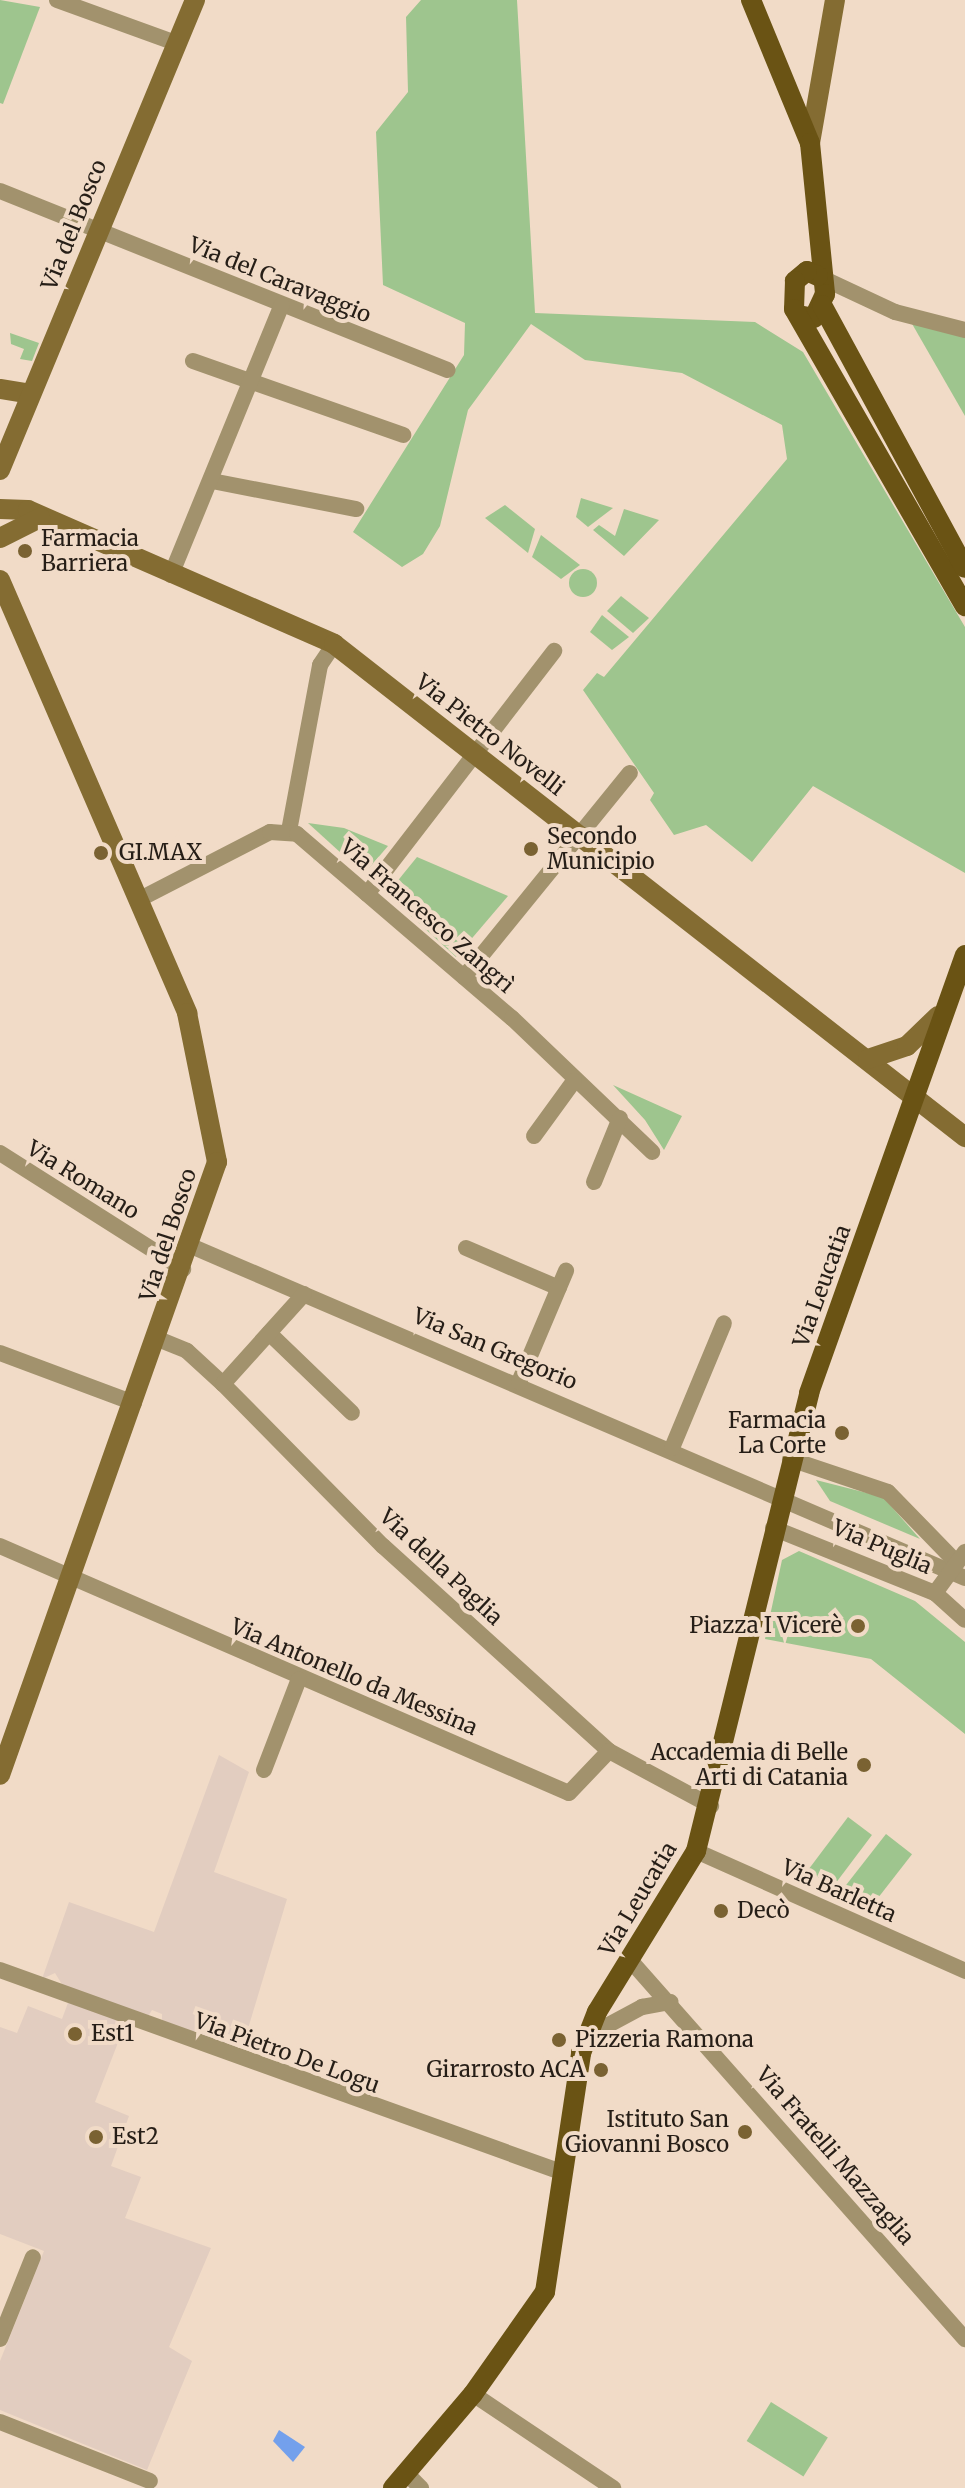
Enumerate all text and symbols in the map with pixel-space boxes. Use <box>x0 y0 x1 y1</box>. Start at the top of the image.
street label: Via del Bosco <box>36 156 112 294</box>
street label: Via del Caravaggio <box>185 231 375 329</box>
place label: Farmacia Barriera <box>41 525 139 576</box>
marker: Farmacia Barriera <box>16 542 34 560</box>
street label: Via Pietro Novelli <box>410 669 570 801</box>
place label: Secondo Municipio <box>547 823 655 874</box>
street label: Via Francesco Zangrì <box>335 833 519 999</box>
place label: GI.MAX <box>119 840 202 866</box>
marker: Secondo Municipio <box>522 840 540 858</box>
marker: GI.MAX <box>90 842 112 864</box>
street label: Via Romano <box>22 1135 144 1225</box>
street label: Via del Bosco <box>134 1165 202 1305</box>
street label: Via Leucatia <box>788 1221 856 1351</box>
street label: Via San Gregorio <box>409 1303 581 1395</box>
place label: Farmacia La Corte <box>728 1407 826 1458</box>
marker: Farmacia La Corte <box>833 1424 851 1442</box>
street label: Via della Paglia <box>374 1503 508 1631</box>
street label: Via Puglia <box>828 1514 936 1580</box>
street label: Via Antonello da Messina <box>227 1613 481 1741</box>
place label: Piazza I Vicerè <box>689 1613 842 1639</box>
marker: Piazza I Vicerè <box>849 1617 867 1635</box>
place label: Accademia di Belle Arti di Catania <box>650 1739 848 1790</box>
marker: Accademia di Belle Arti di Catania <box>855 1756 873 1774</box>
street label: Via Leucatia <box>594 1837 682 1961</box>
street label: Via Barletta <box>778 1854 900 1928</box>
place label: Decò <box>737 1898 790 1924</box>
marker: Decò <box>712 1902 730 1920</box>
street label: Via Pietro De Logu <box>191 2007 383 2099</box>
place label: Est1 <box>91 2021 134 2047</box>
marker: Est1 <box>66 2025 84 2043</box>
place label: Pizzeria Ramona <box>575 2027 754 2053</box>
marker: Pizzeria Ramona <box>550 2031 568 2049</box>
place label: Girarrosto ACA <box>427 2057 585 2083</box>
marker: Girarrosto ACA <box>592 2061 610 2079</box>
street label: Via Fratelli Mazzaglia <box>751 2062 919 2250</box>
place label: Istituto San Giovanni Bosco <box>565 2106 729 2158</box>
marker: Istituto San Giovanni Bosco <box>736 2123 754 2141</box>
place label: Est2 <box>112 2124 159 2150</box>
marker: Est2 <box>87 2128 105 2146</box>

